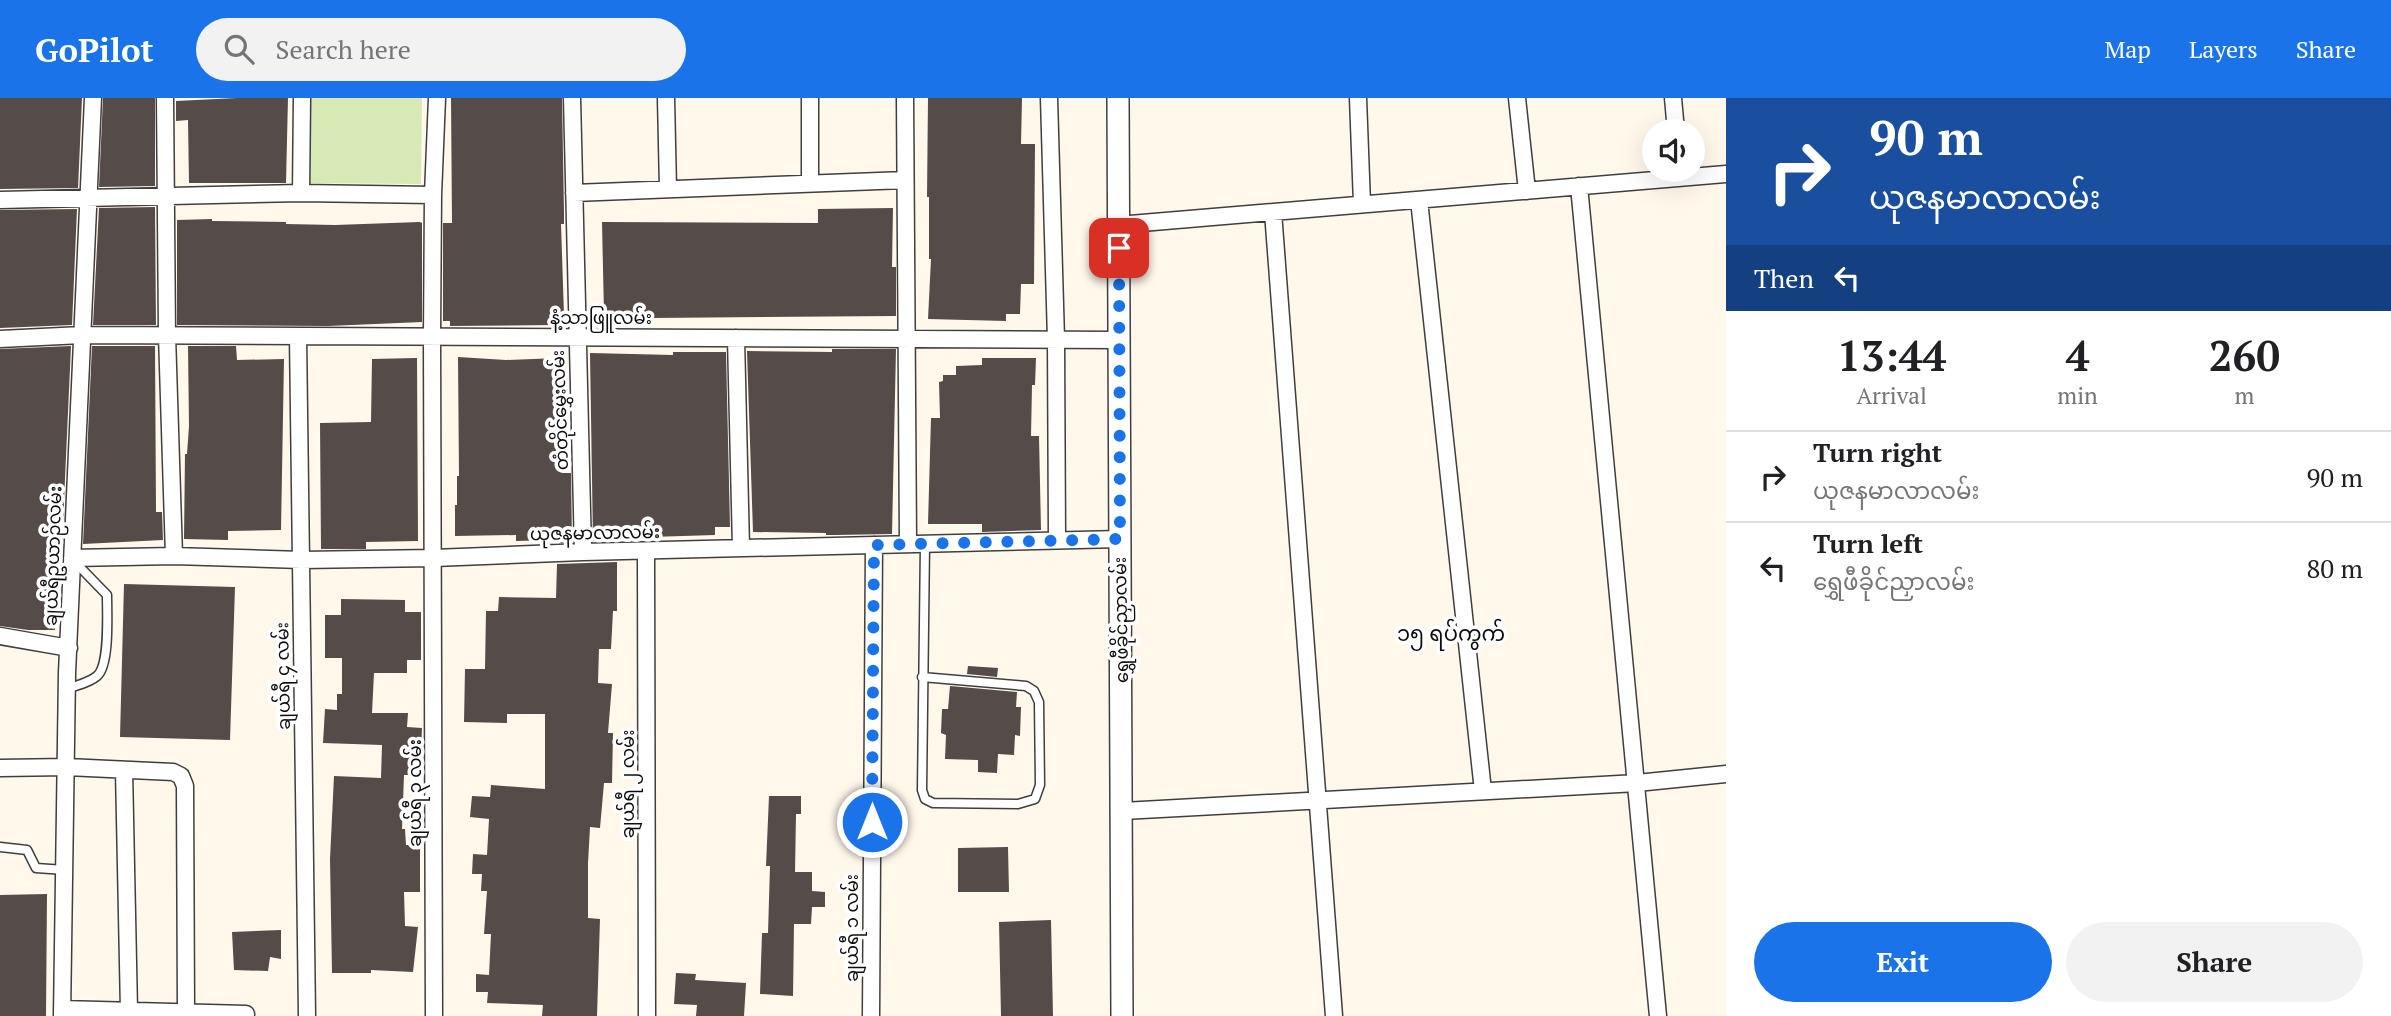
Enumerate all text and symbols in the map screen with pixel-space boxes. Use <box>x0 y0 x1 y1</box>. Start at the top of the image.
search box <box>196 18 686 81</box>
text: GoPilot <box>35 28 154 71</box>
icon: search <box>220 30 258 68</box>
text: Search here <box>276 32 411 66</box>
text: Map <box>2104 33 2151 65</box>
text: Layers <box>2189 33 2258 65</box>
text: Share <box>2296 33 2356 65</box>
text: 90 m <box>1869 104 1983 169</box>
map controls <box>1642 119 1705 182</box>
button: sound <box>1642 119 1705 182</box>
icon: right <box>1754 126 1845 217</box>
text: ယုဇနမာလာလမ်း <box>1869 176 2101 218</box>
pin <box>1089 218 1149 278</box>
icon: arrive <box>1100 229 1138 267</box>
icon: left <box>1828 259 1866 297</box>
text: Then <box>1754 261 1814 295</box>
street label: နံ့သာဖြူလမ်း <box>550 305 652 333</box>
text: 13:44 <box>1837 327 1946 383</box>
text: 4 <box>2066 327 2089 383</box>
text: 260 <box>2209 327 2280 383</box>
street label: တံတိုင်မွှေးလမ်း <box>544 349 577 471</box>
text: Arrival <box>1856 380 1927 411</box>
text: min <box>2057 380 2098 411</box>
text: m <box>2234 380 2254 411</box>
text: Turn right <box>1813 435 1942 469</box>
icon: right <box>1754 458 1792 496</box>
text: 90 m <box>2307 460 2363 494</box>
text: ယုဇနမာလာလမ်း <box>1813 475 1980 506</box>
street label: ချယ်ရီဥယာဉ်လမ်း <box>37 485 70 627</box>
street label: ယုဇနမာလာလမ်း <box>530 519 660 549</box>
text: Turn left <box>1813 526 1923 560</box>
icon: left <box>1754 549 1792 587</box>
text: 80 m <box>2307 551 2363 585</box>
street label: ရွှေဖီခိုင်ညှာလမ်း <box>1106 557 1137 683</box>
text: ရွှေဖီခိုင်ညှာလမ်း <box>1813 566 1974 597</box>
district label: ၁၅ ရပ်ကွက် <box>1397 618 1505 651</box>
street label: ချယ်ရီ ၄ လမ်း <box>268 622 299 730</box>
street label: ချယ်ရီ ၂ လမ်း <box>614 729 643 839</box>
street label: ချယ်ရီ ၃ လမ်း <box>401 739 430 847</box>
position arrow <box>835 785 909 859</box>
street label: ချယ်ရီ ၁ လမ်း <box>838 874 867 982</box>
button: Exit <box>1754 922 2052 1002</box>
button: Share <box>2066 922 2363 1002</box>

